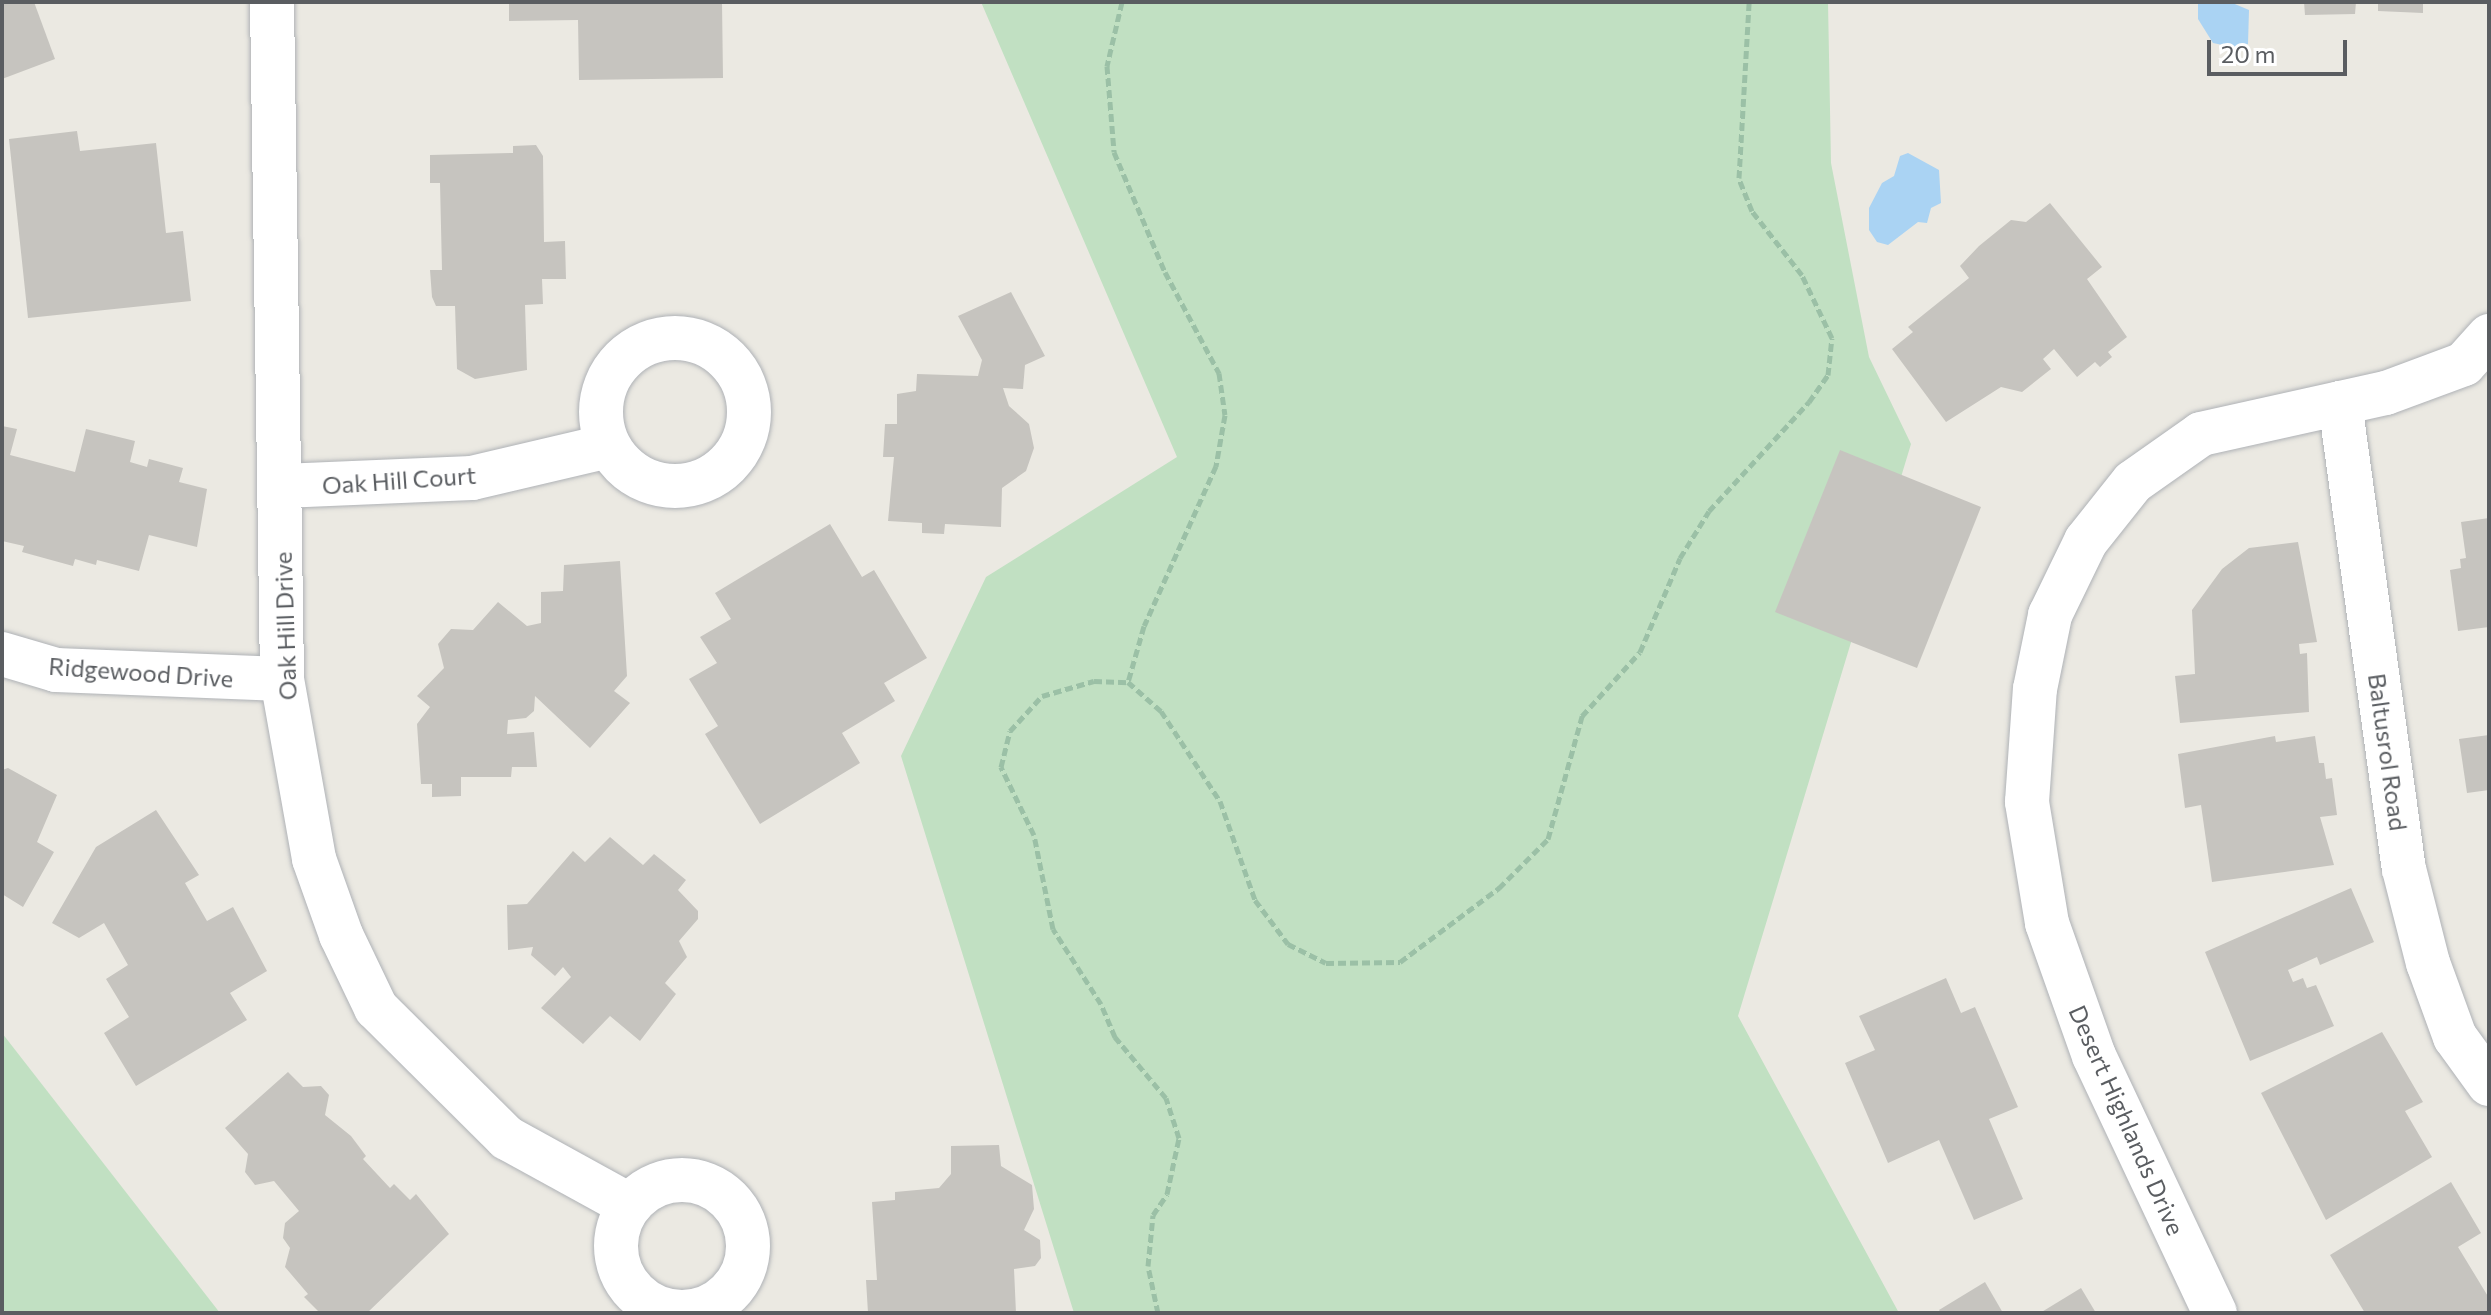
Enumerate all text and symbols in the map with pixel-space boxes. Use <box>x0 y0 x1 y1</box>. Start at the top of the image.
scale bar <box>2211 24 2351 74</box>
text: 20 m <box>2221 39 2275 68</box>
street label: Oak Hill Court <box>321 460 477 500</box>
street label: Oak Hill Drive <box>268 551 302 701</box>
street label: Ridgewood Drive <box>48 651 234 693</box>
street label: Baltusrol Road <box>2363 671 2413 833</box>
street label: Desert Highlands Drive <box>2063 1001 2191 1239</box>

